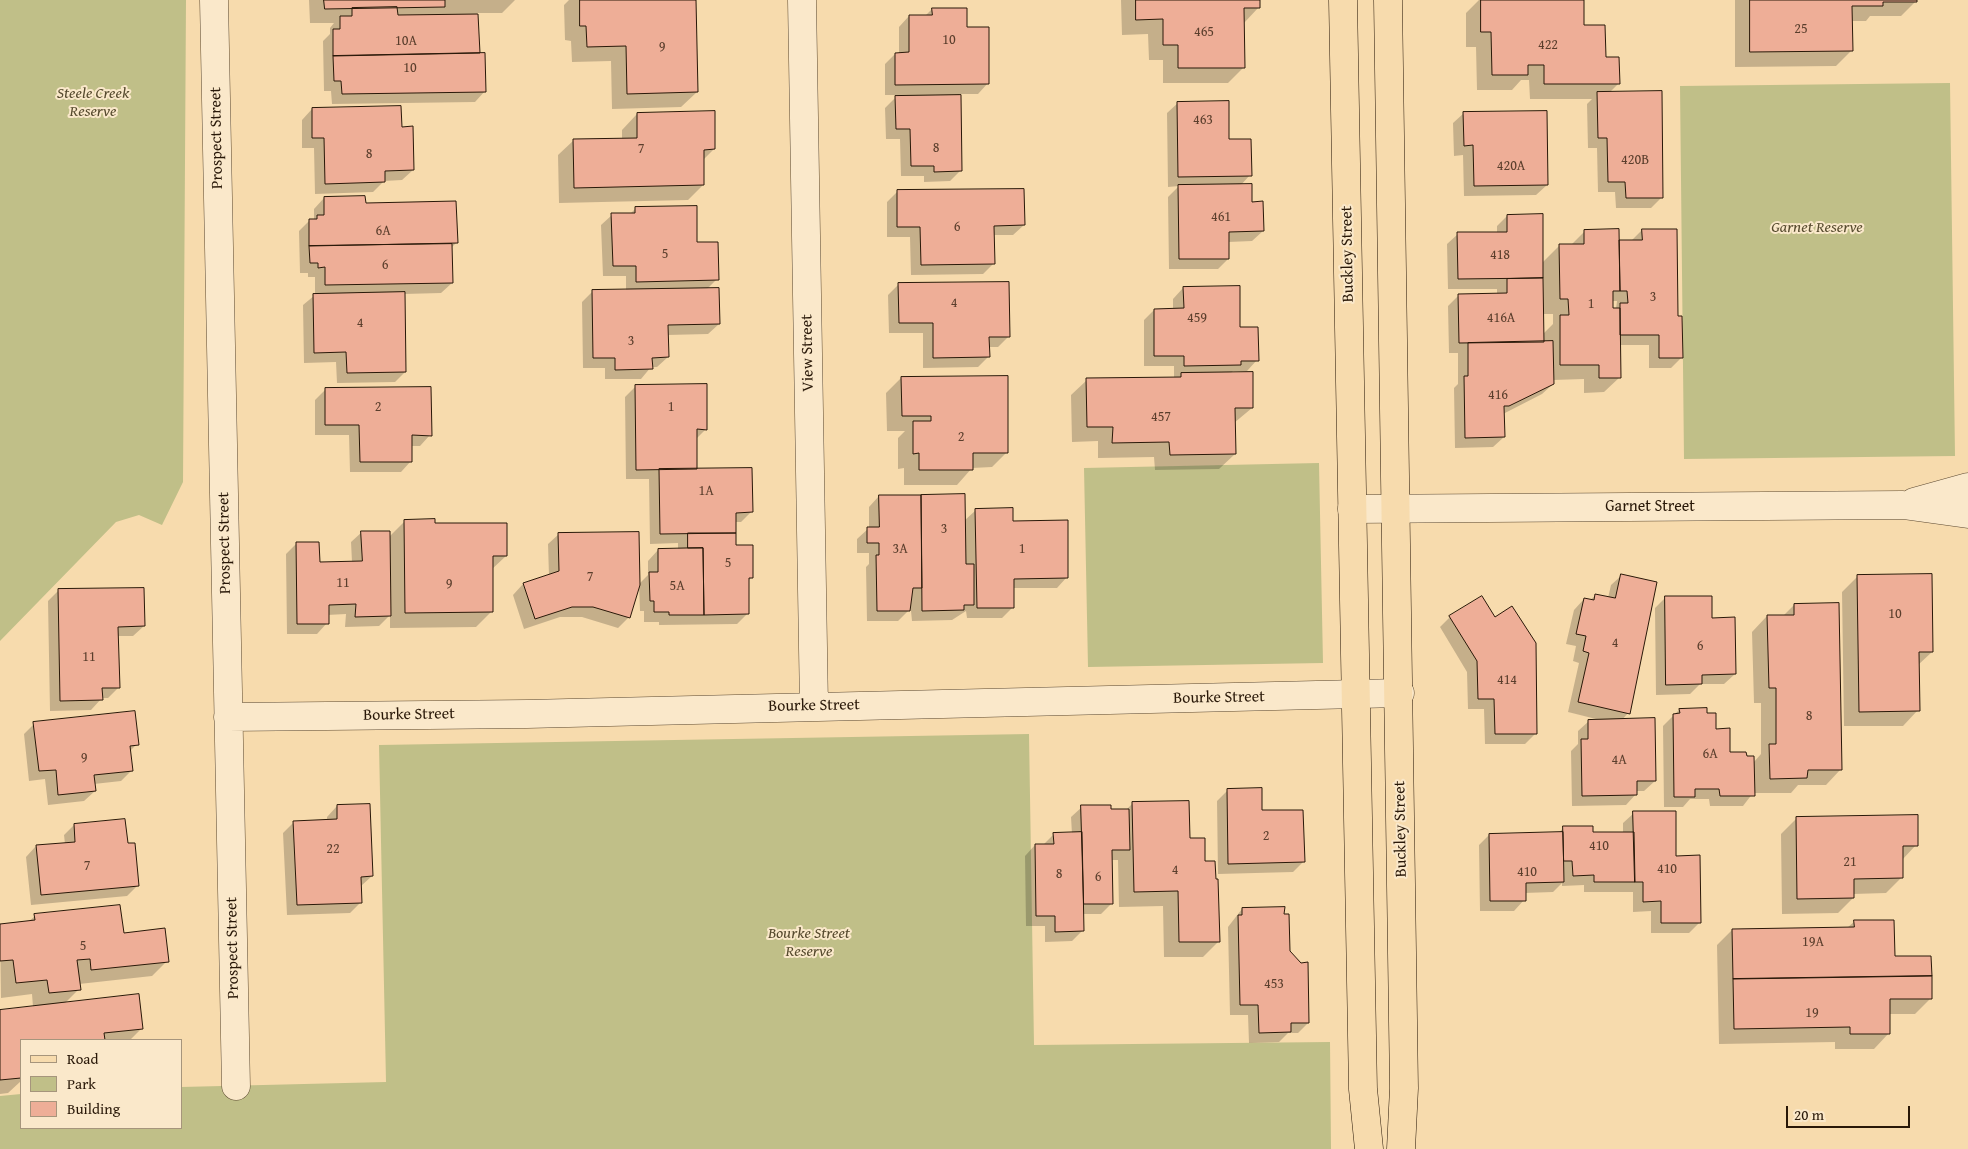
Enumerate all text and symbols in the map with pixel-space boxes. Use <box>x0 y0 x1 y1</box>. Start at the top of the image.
house number: 25 <box>1794 21 1808 37</box>
house number: 465 <box>1194 24 1214 40</box>
house number: 10 <box>942 32 956 48</box>
house number: 10A <box>395 33 417 49</box>
house number: 422 <box>1538 37 1558 53</box>
house number: 9 <box>659 39 665 55</box>
house number: 10 <box>403 60 417 76</box>
park label: Steele Creek Reserve <box>57 84 129 122</box>
street label: Prospect Street <box>207 87 227 189</box>
house number: 463 <box>1193 112 1213 128</box>
house number: 8 <box>933 140 939 156</box>
house number: 7 <box>638 141 644 157</box>
house number: 8 <box>366 146 372 162</box>
house number: 420B <box>1621 152 1649 168</box>
house number: 420A <box>1497 158 1525 174</box>
street label: Buckley Street <box>1338 206 1358 302</box>
house number: 461 <box>1211 209 1231 225</box>
park label: Garnet Reserve <box>1771 218 1863 238</box>
house number: 6 <box>954 219 960 235</box>
house number: 6A <box>375 223 391 239</box>
house number: 5 <box>662 246 668 262</box>
house number: 418 <box>1490 247 1510 263</box>
house number: 6 <box>382 257 388 273</box>
house number: 3 <box>1650 289 1656 305</box>
house number: 4 <box>951 295 957 311</box>
house number: 1 <box>1588 296 1594 312</box>
house number: 459 <box>1187 310 1207 326</box>
house number: 416A <box>1487 310 1515 326</box>
street label: View Street <box>798 314 818 392</box>
house number: 4 <box>357 315 363 331</box>
house number: 3 <box>628 333 634 349</box>
house number: 416 <box>1488 387 1508 403</box>
house number: 2 <box>375 399 381 415</box>
house number: 1 <box>668 399 674 415</box>
house number: 457 <box>1151 409 1171 425</box>
house number: 2 <box>958 429 964 445</box>
house number: 1A <box>698 483 714 499</box>
street label: Prospect Street <box>215 492 235 594</box>
street label: Garnet Street <box>1605 497 1695 517</box>
house number: 3 <box>941 521 947 537</box>
house number: 3A <box>892 541 908 557</box>
house number: 1 <box>1019 541 1025 557</box>
house number: 5 <box>725 555 731 571</box>
house number: 7 <box>587 569 593 585</box>
house number: 11 <box>336 575 350 591</box>
house number: 9 <box>446 576 452 592</box>
house number: 5A <box>669 578 685 594</box>
house number: 10 <box>1888 606 1902 622</box>
house number: 4 <box>1612 635 1618 651</box>
house number: 6 <box>1697 638 1703 654</box>
house number: 11 <box>82 649 96 665</box>
house number: 414 <box>1497 672 1517 688</box>
street label: Bourke Street <box>1173 688 1265 708</box>
street label: Bourke Street <box>768 696 860 716</box>
street label: Bourke Street <box>363 705 455 725</box>
house number: 8 <box>1806 708 1812 724</box>
house number: 6A <box>1702 746 1718 762</box>
house number: 9 <box>81 750 87 766</box>
house number: 4A <box>1611 752 1627 768</box>
street label: Buckley Street <box>1391 781 1411 877</box>
house number: 2 <box>1263 828 1269 844</box>
house number: 410 <box>1589 838 1609 854</box>
house number: 22 <box>326 841 340 857</box>
house number: 21 <box>1843 854 1857 870</box>
house number: 7 <box>84 858 90 874</box>
house number: 410 <box>1657 861 1677 877</box>
house number: 4 <box>1172 862 1178 878</box>
house number: 410 <box>1517 864 1537 880</box>
house number: 8 <box>1056 866 1062 882</box>
house number: 6 <box>1095 869 1101 885</box>
street label: Prospect Street <box>223 897 243 999</box>
park label: Bourke Street Reserve <box>768 924 850 962</box>
house number: 19A <box>1802 934 1824 950</box>
house number: 5 <box>80 938 86 954</box>
house number: 453 <box>1264 976 1284 992</box>
house number: 19 <box>1805 1005 1819 1021</box>
legend <box>20 1039 182 1129</box>
text: Road <box>67 1048 98 1069</box>
text: Park <box>67 1073 96 1094</box>
scale bar <box>1788 1096 1912 1128</box>
text: Building <box>67 1098 120 1119</box>
text: 20 m <box>1794 1104 1824 1125</box>

